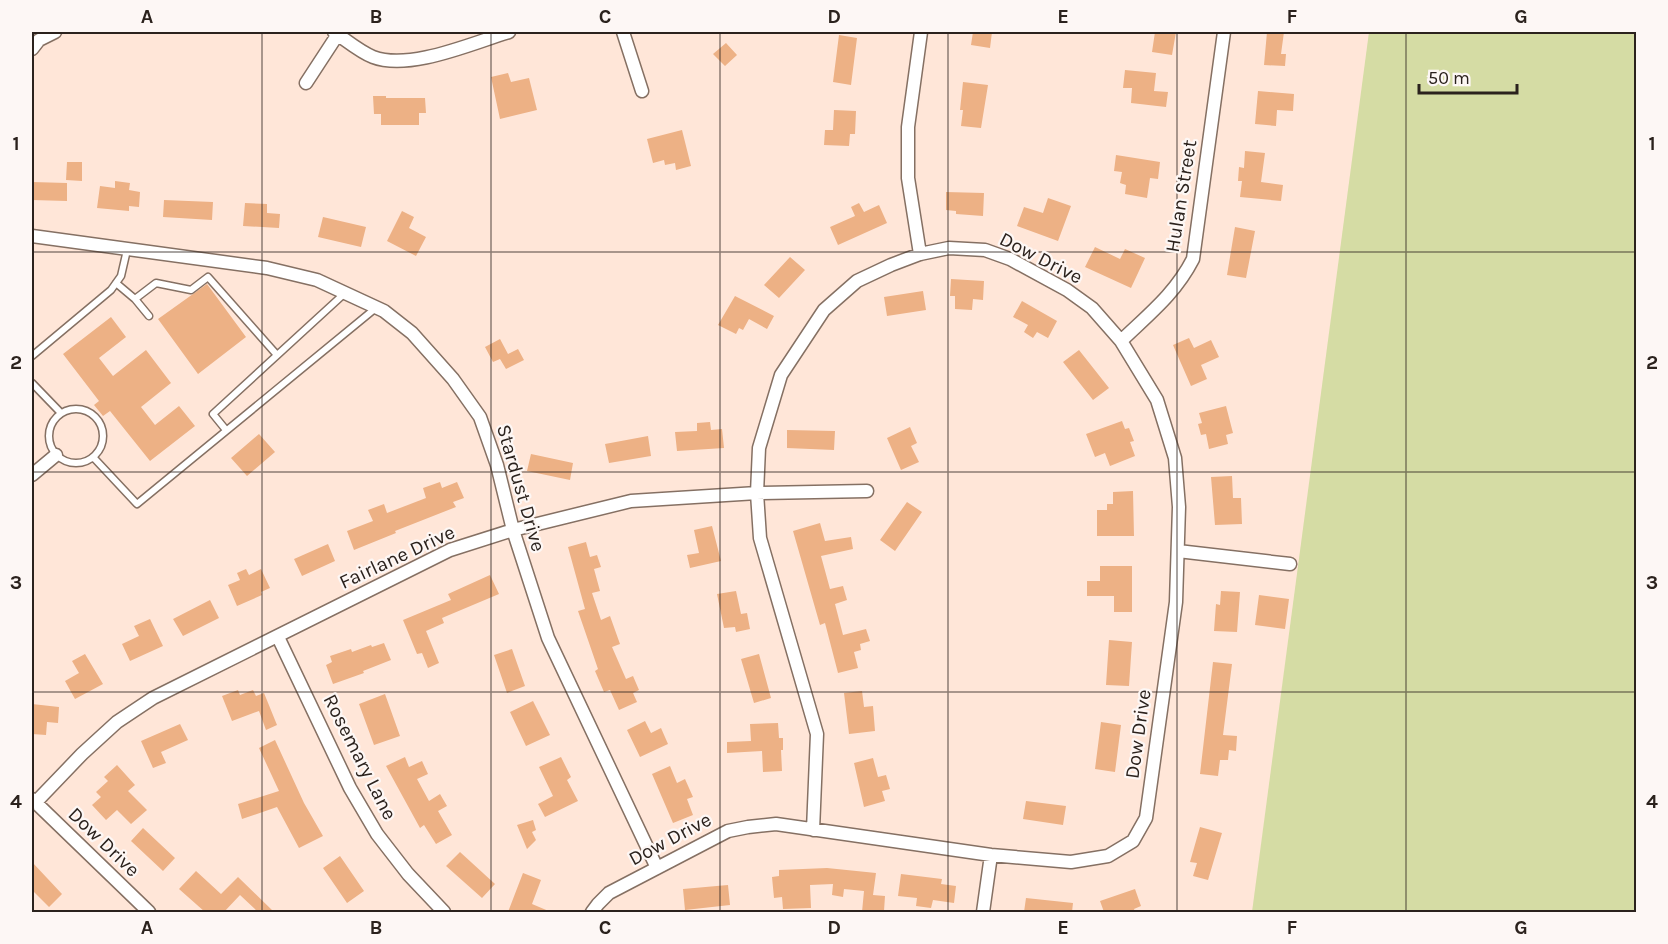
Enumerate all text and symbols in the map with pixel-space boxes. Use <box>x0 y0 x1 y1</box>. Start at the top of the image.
text: A <box>141 5 154 28</box>
text: B <box>370 5 382 28</box>
text: C <box>599 5 611 28</box>
text: D <box>827 5 841 28</box>
text: E <box>1057 5 1069 28</box>
text: F <box>1287 5 1298 28</box>
text: G <box>1514 5 1528 28</box>
scale bar <box>1419 57 1516 95</box>
text: 50 m <box>1428 67 1470 89</box>
text: 1 <box>12 132 20 155</box>
text: 1 <box>1648 132 1656 155</box>
street label: Hulan Street <box>1161 138 1201 254</box>
street label: Dow Drive <box>996 227 1086 289</box>
text: 2 <box>10 351 22 374</box>
text: 2 <box>1646 351 1658 374</box>
street label: Stardust Drive <box>492 422 550 554</box>
street label: Fairlane Drive <box>336 520 458 594</box>
text: 3 <box>10 571 22 594</box>
text: 3 <box>1646 571 1658 594</box>
street label: Dow Drive <box>1120 688 1156 780</box>
street label: Rosemary Lane <box>319 690 401 824</box>
text: 4 <box>10 790 22 813</box>
text: 4 <box>1646 790 1658 813</box>
street label: Dow Drive <box>64 802 144 882</box>
street label: Dow Drive <box>625 808 715 870</box>
text: A <box>141 916 154 939</box>
text: B <box>370 916 382 939</box>
text: C <box>599 916 611 939</box>
text: D <box>827 916 841 939</box>
text: E <box>1057 916 1069 939</box>
text: F <box>1287 916 1298 939</box>
text: G <box>1514 916 1528 939</box>

